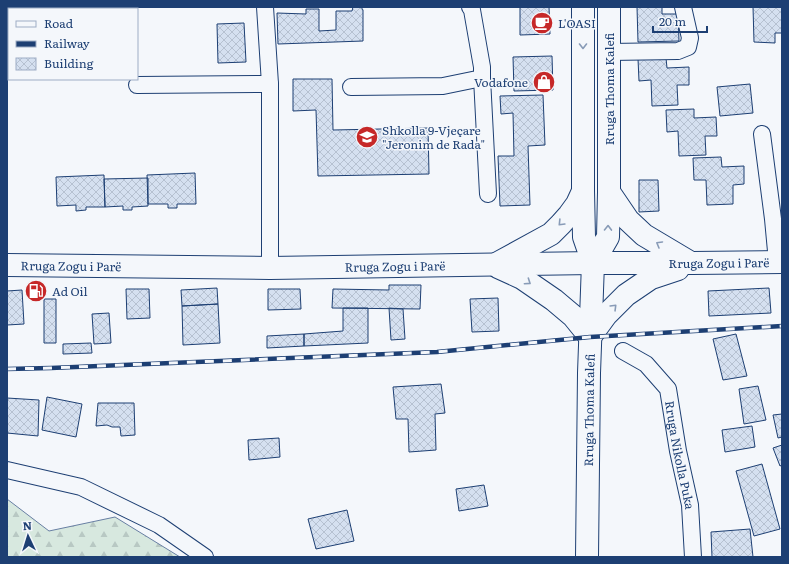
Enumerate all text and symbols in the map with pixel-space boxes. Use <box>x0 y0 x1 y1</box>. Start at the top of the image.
legend <box>8 8 138 80</box>
scale bar <box>653 8 707 34</box>
cafe icon: L'OASI <box>529 10 555 36</box>
text: 20 m <box>659 12 686 30</box>
text: Road <box>44 14 74 32</box>
place label: L'OASI <box>558 14 596 32</box>
street label: Rruga Thoma Kalefi <box>600 32 618 145</box>
text: Railway <box>44 34 90 52</box>
one-way arrow <box>579 43 587 49</box>
text: Building <box>44 54 94 72</box>
shop icon: Vodafone <box>531 69 557 95</box>
place label: Vodafone <box>474 73 528 91</box>
place label: Shkolla 9-Vjeçare "Jeronim de Rada" <box>382 121 485 153</box>
school or university icon: Shkolla 9-Vjeçare "Jeronim de Rada" <box>354 124 380 150</box>
one-way arrow <box>559 218 566 226</box>
one-way arrow <box>604 225 613 231</box>
one-way arrow <box>656 241 663 248</box>
street label: Rruga Zogu i Parë <box>669 253 769 272</box>
street label: Rruga Zogu i Parë <box>20 256 121 275</box>
street label: Rruga Zogu i Parë <box>344 256 445 276</box>
one-way arrow <box>524 277 531 285</box>
fuel station icon: Ad Oil <box>23 278 49 304</box>
place label: Ad Oil <box>52 282 88 300</box>
one-way arrow <box>609 304 617 312</box>
street label: Rruga Thoma Kalefi <box>579 353 599 466</box>
street label: Rruga Nikolla Puka <box>661 399 699 511</box>
north arrow <box>8 516 48 556</box>
text: N <box>22 517 32 533</box>

